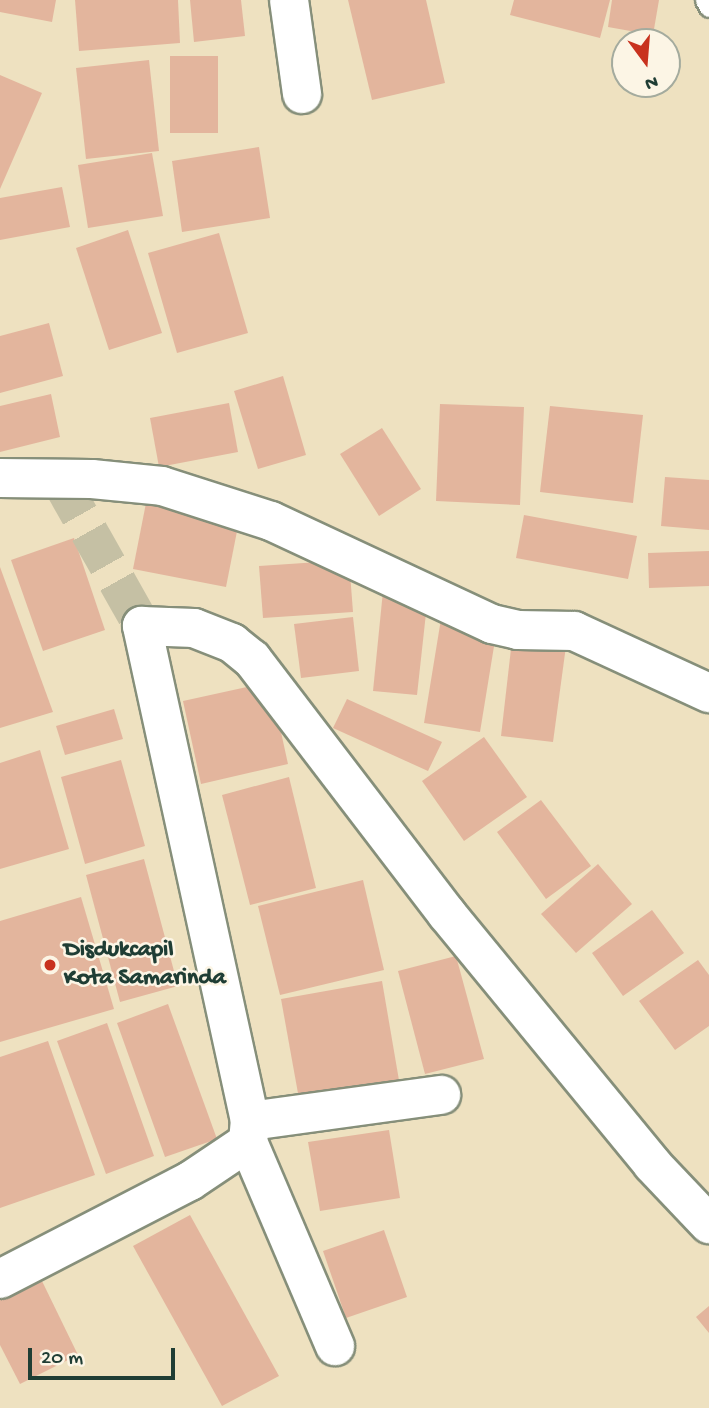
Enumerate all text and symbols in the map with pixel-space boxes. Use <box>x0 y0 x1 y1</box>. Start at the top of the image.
north arrow <box>611 28 681 98</box>
text: N <box>642 69 661 95</box>
place label: Disdukcapil Kota Samarinda <box>64 937 226 993</box>
marker: Disdukcapil Kota Samarinda <box>42 957 58 973</box>
scale bar <box>32 1334 178 1378</box>
text: 20 m <box>41 1347 83 1372</box>

